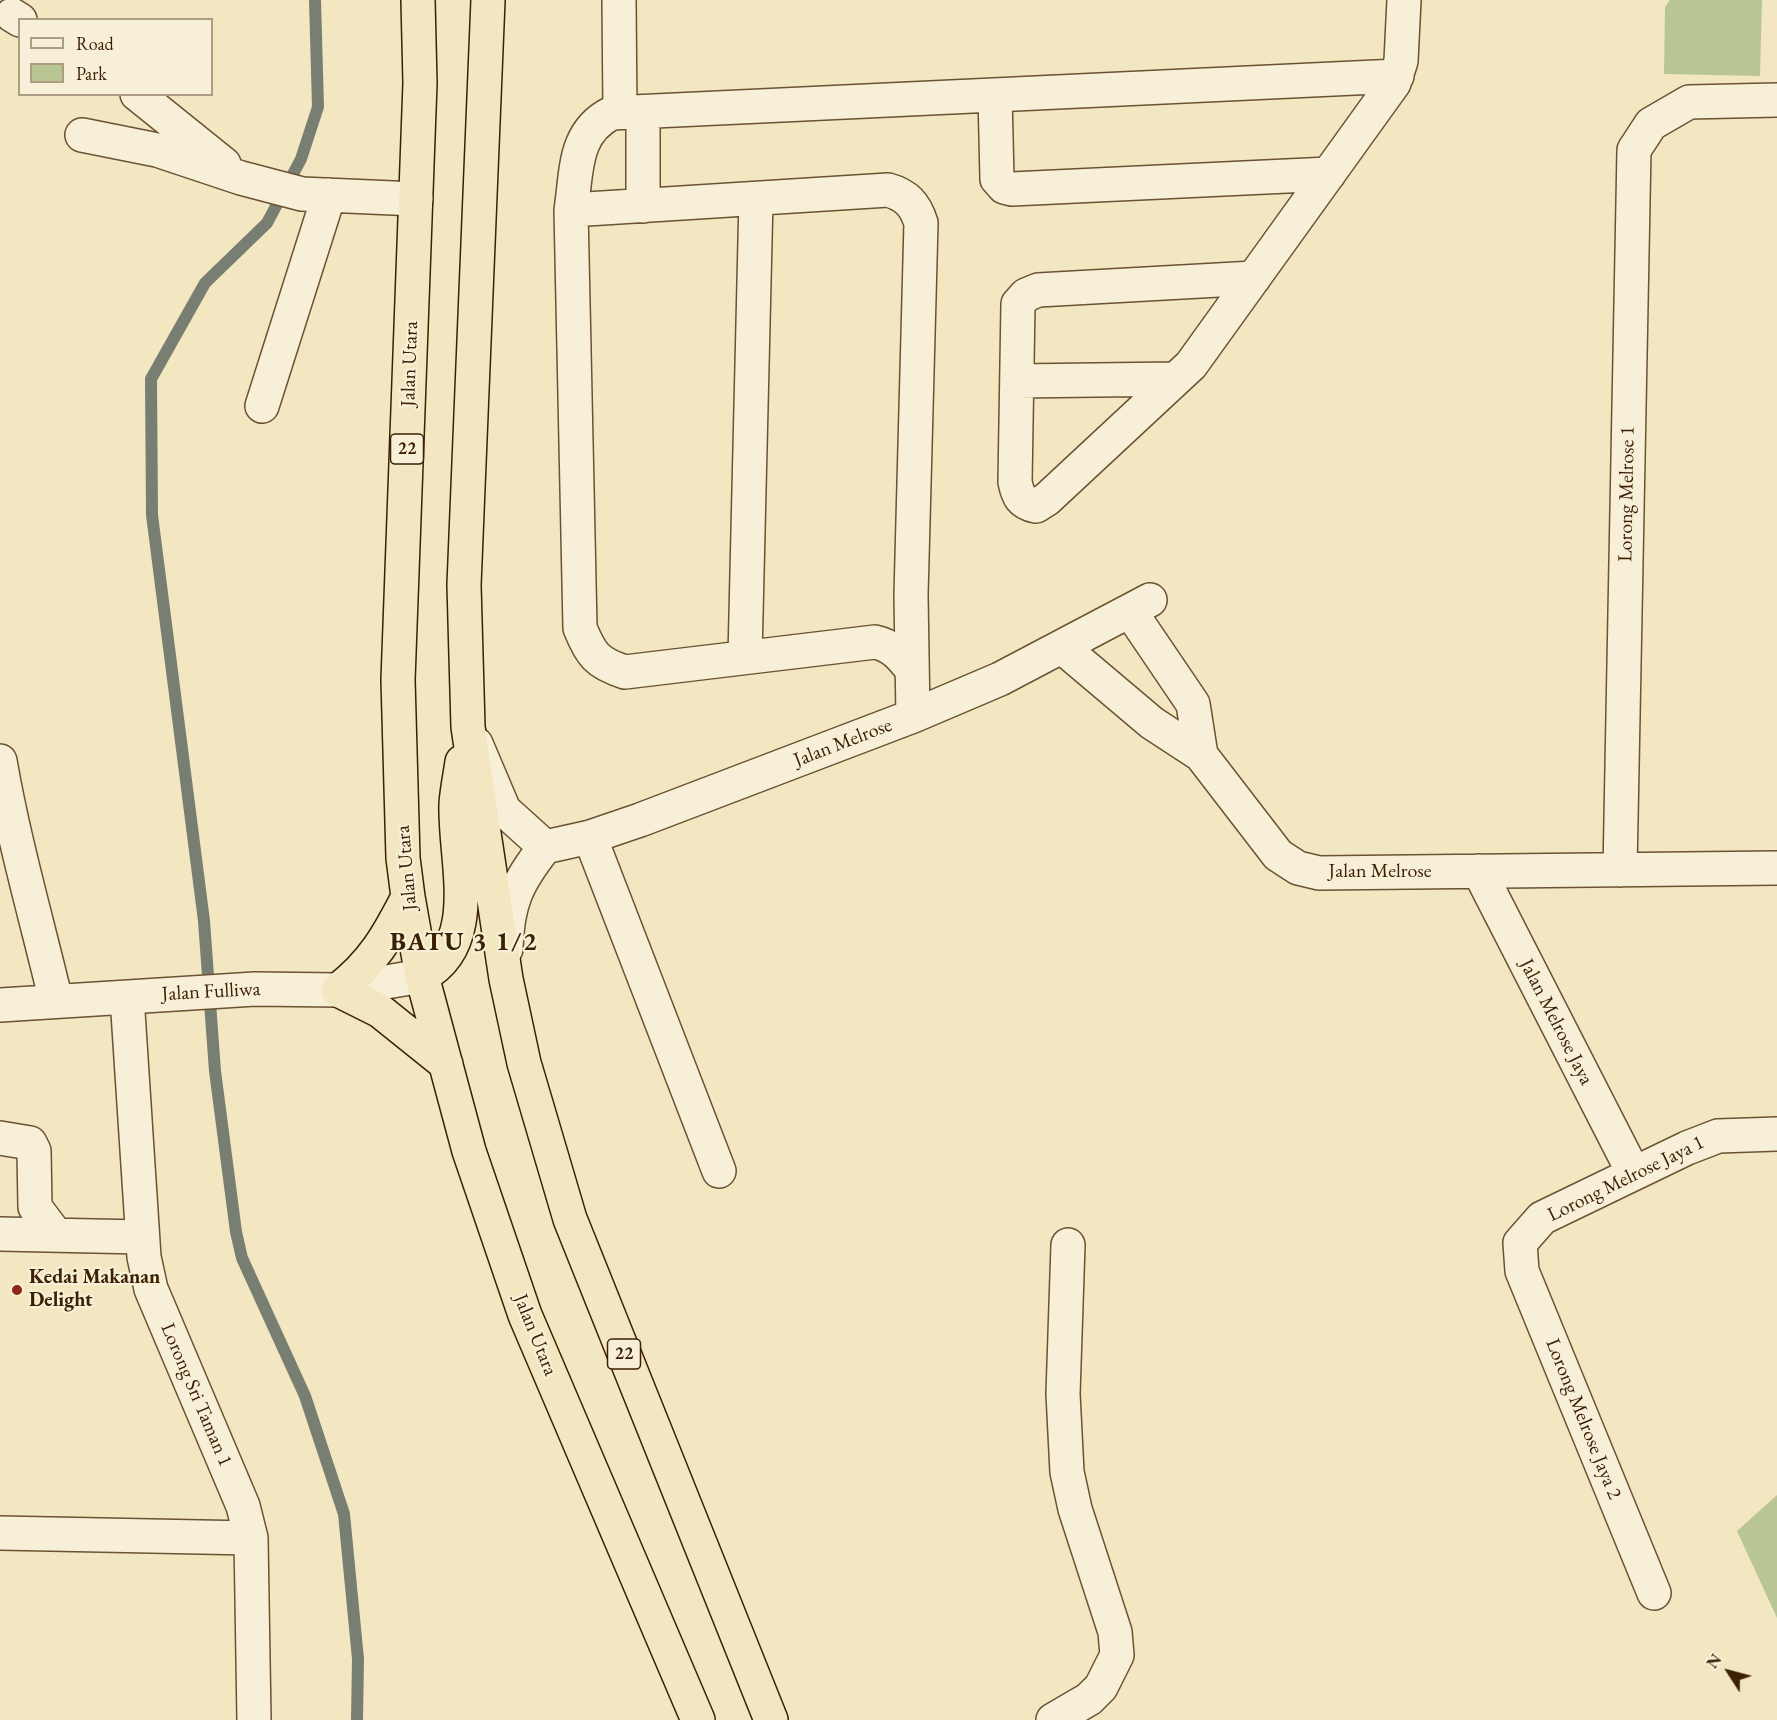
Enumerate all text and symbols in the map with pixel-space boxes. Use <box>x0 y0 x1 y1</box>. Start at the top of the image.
legend <box>18 18 213 96</box>
text: Road <box>76 32 114 55</box>
text: Park <box>76 62 107 85</box>
street label: Jalan Utara <box>397 321 423 407</box>
street label: Lorong Melrose 1 <box>1614 426 1640 562</box>
road number: 22 <box>390 434 424 464</box>
street label: Jalan Melrose <box>791 713 895 773</box>
street label: Jalan Utara <box>391 824 423 912</box>
street label: Jalan Melrose <box>1328 860 1432 884</box>
district label: BATU 3 1/2 <box>390 927 538 959</box>
street label: Jalan Melrose Jaya <box>1514 955 1598 1089</box>
street label: Jalan Fulliwa <box>161 977 261 1007</box>
street label: Lorong Melrose Jaya 1 <box>1544 1131 1708 1227</box>
place label: Kedai Makanan Delight <box>29 1266 160 1313</box>
marker: Kedai Makanan Delight <box>10 1283 24 1297</box>
street label: Jalan Utara <box>508 1291 562 1379</box>
street label: Lorong Sri Taman 1 <box>155 1320 237 1470</box>
street label: Lorong Melrose Jaya 2 <box>1540 1335 1626 1503</box>
road number: 22 <box>608 1339 640 1369</box>
north arrow <box>1699 1642 1759 1702</box>
text: N <box>1702 1650 1726 1673</box>

